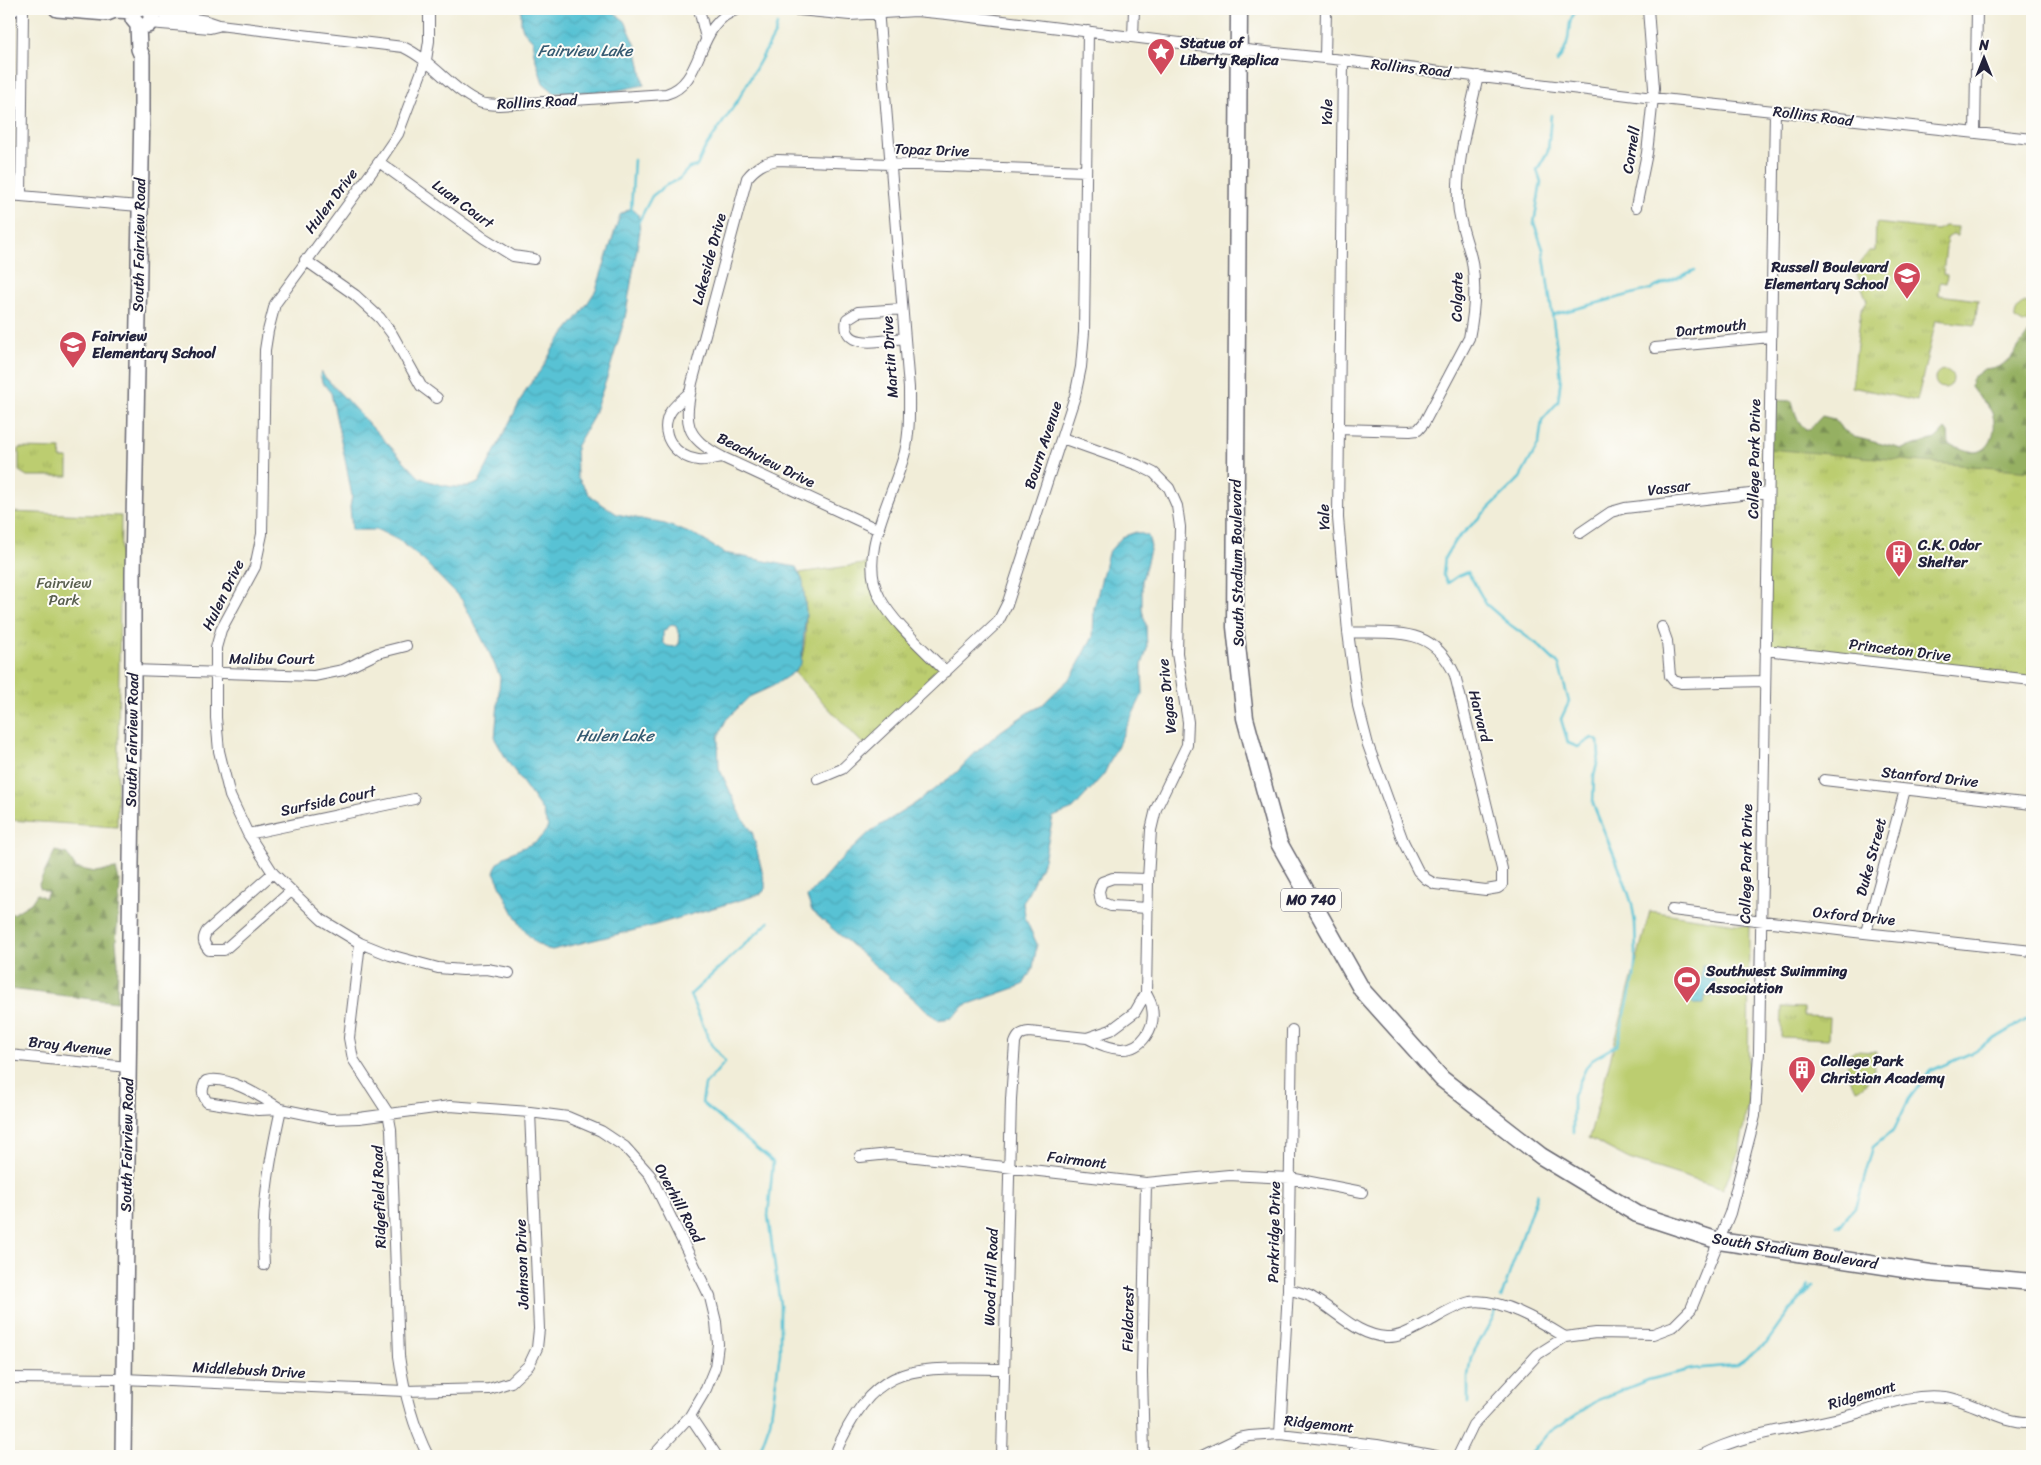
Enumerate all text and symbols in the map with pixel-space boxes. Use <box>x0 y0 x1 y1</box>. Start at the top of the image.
place label: Statue of Liberty Replica <box>1179 30 1279 73</box>
north arrow <box>1958 32 2008 82</box>
text: N <box>1978 33 1989 58</box>
water label: Fairview Lake <box>538 36 635 65</box>
place icon: Statue of Liberty Replica <box>1146 37 1176 76</box>
street label: Rollins Road <box>1370 51 1453 85</box>
street label: Rollins Road <box>496 87 579 117</box>
street label: Yale <box>1314 98 1340 125</box>
street label: Rollins Road <box>1772 98 1856 134</box>
street label: Cornell <box>1614 124 1648 175</box>
street label: Topaz Drive <box>894 136 970 164</box>
street label: Hulen Drive <box>298 162 365 239</box>
street label: Luan Court <box>426 172 500 236</box>
street label: South Fairview Road <box>125 177 153 312</box>
street label: Lakeside Drive <box>684 210 734 308</box>
place label: Russell Boulevard Elementary School <box>1764 254 1889 297</box>
school or university icon: Russell Boulevard Elementary School <box>1892 261 1922 300</box>
street label: Colgate <box>1444 272 1470 322</box>
street label: Dartmouth <box>1674 311 1748 345</box>
street label: Martin Drive <box>874 315 906 399</box>
place label: Fairview Elementary School <box>91 323 217 366</box>
school or university icon: Fairview Elementary School <box>58 330 88 369</box>
street label: Bourn Avenue <box>1017 397 1070 492</box>
street label: College Park Drive <box>1740 399 1768 519</box>
street label: Beachview Drive <box>712 425 820 495</box>
street label: Vassar <box>1646 472 1693 504</box>
street label: South Stadium Boulevard <box>1223 478 1251 647</box>
street label: Yale <box>1311 503 1337 531</box>
place label: C.K. Odor Shelter <box>1917 532 1983 575</box>
building icon: C.K. Odor Shelter <box>1884 539 1914 578</box>
street label: Hulen Drive <box>195 555 252 635</box>
park label: Fairview Park <box>36 570 92 613</box>
street label: Princeton Drive <box>1848 631 1953 669</box>
street label: Malibu Court <box>229 646 315 672</box>
street label: Vegas Drive <box>1150 657 1184 735</box>
street label: South Fairview Road <box>118 672 146 807</box>
street label: Harvard <box>1461 687 1499 746</box>
water label: Hulen Lake <box>576 721 656 750</box>
street label: Stanford Drive <box>1880 759 1980 795</box>
street label: Surfside Court <box>278 778 379 824</box>
street label: College Park Drive <box>1732 804 1760 924</box>
street label: Duke Street <box>1848 814 1894 899</box>
road number: MO 740 <box>1281 888 1341 912</box>
street label: Oxford Drive <box>1811 899 1897 933</box>
place label: Southwest Swimming Association <box>1705 958 1848 1001</box>
sports icon: Southwest Swimming Association <box>1672 965 1702 1004</box>
street label: Bray Avenue <box>27 1029 113 1063</box>
place label: College Park Christian Academy <box>1820 1048 1945 1091</box>
building icon: College Park Christian Academy <box>1787 1055 1817 1094</box>
street label: South Fairview Road <box>113 1077 141 1212</box>
street label: Fairmont <box>1046 1143 1109 1177</box>
street label: Ridgefield Road <box>364 1144 394 1249</box>
street label: Overhill Road <box>647 1158 711 1248</box>
street label: Parkridge Drive <box>1260 1181 1288 1283</box>
street label: Johnson Drive <box>507 1218 537 1311</box>
street label: South Stadium Boulevard <box>1710 1225 1881 1277</box>
street label: Wood Hill Road <box>976 1227 1006 1326</box>
street label: Fieldcrest <box>1114 1285 1142 1352</box>
street label: Middlebush Drive <box>192 1354 306 1386</box>
street label: Ridgemont <box>1825 1373 1900 1417</box>
street label: Ridgemont <box>1283 1407 1356 1441</box>

